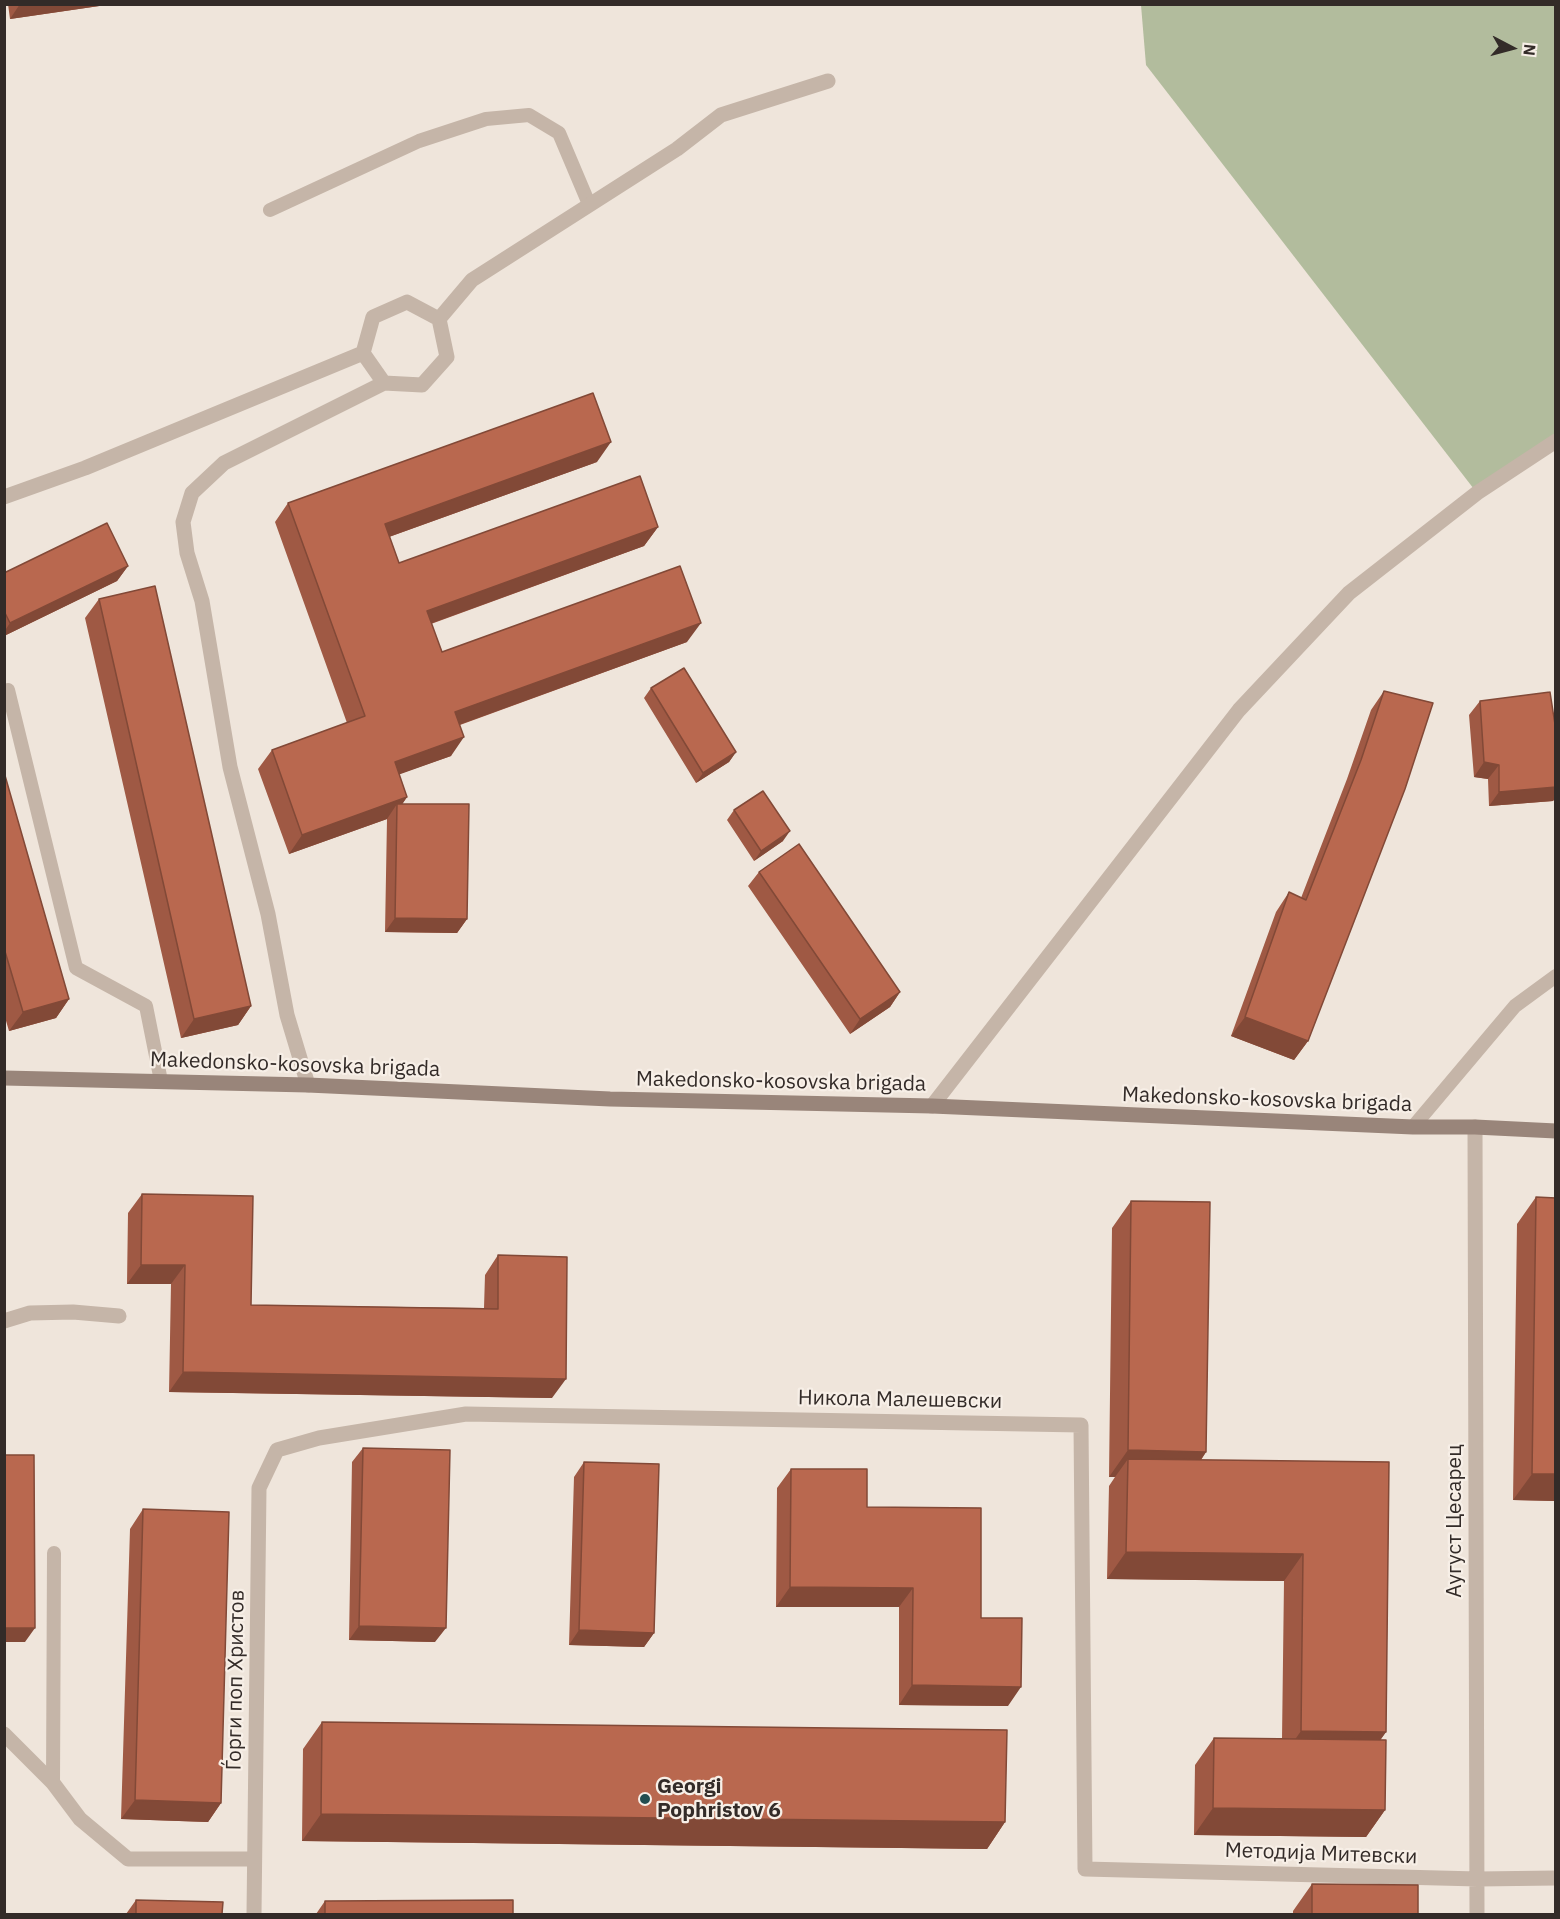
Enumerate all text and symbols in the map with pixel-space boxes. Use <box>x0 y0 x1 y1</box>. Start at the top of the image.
north arrow <box>1482 18 1542 78</box>
text: N <box>1519 43 1540 57</box>
street label: Makedonsko-kosovska brigada <box>149 1047 441 1083</box>
street label: Makedonsko-kosovska brigada <box>636 1067 926 1097</box>
street label: Makedonsko-kosovska brigada <box>1121 1082 1413 1118</box>
street label: Никола Малешевски <box>798 1386 1002 1414</box>
street label: Аугуст Цесарец <box>1442 1444 1468 1598</box>
street label: Ѓорги поп Христов <box>222 1589 250 1771</box>
place label: Georgi Pophristov 6 <box>657 1774 781 1824</box>
marker: Georgi Pophristov 6 <box>638 1792 652 1806</box>
street label: Методија Митевски <box>1224 1838 1418 1870</box>

